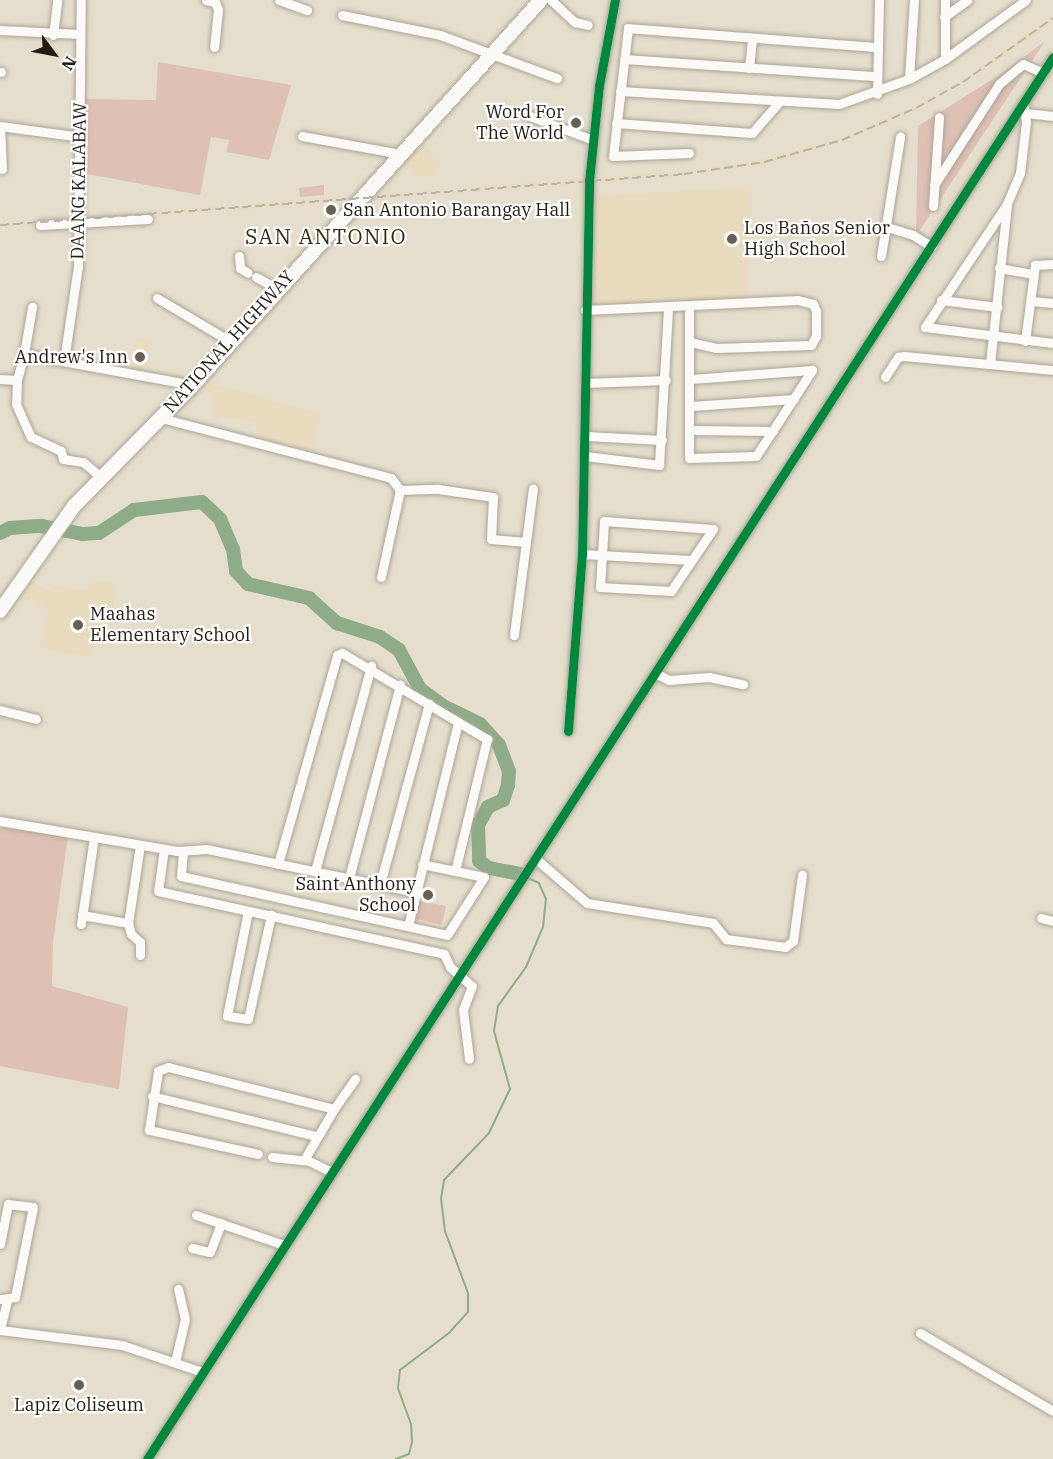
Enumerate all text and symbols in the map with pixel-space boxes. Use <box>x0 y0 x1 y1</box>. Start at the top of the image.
north arrow <box>24 24 84 84</box>
text: N <box>57 53 81 74</box>
street label: DAANG KALABAW <box>67 102 91 260</box>
place label: Word For The World <box>476 102 564 144</box>
marker: Word For The World <box>569 116 583 130</box>
place label: San Antonio Barangay Hall <box>343 199 570 221</box>
marker: San Antonio Barangay Hall <box>324 203 338 217</box>
place label: Los Baños Senior High School <box>744 218 890 260</box>
district label: SAN ANTONIO <box>245 223 407 249</box>
marker: Los Baños Senior High School <box>725 232 739 246</box>
street label: NATIONAL HIGHWAY <box>159 266 299 418</box>
place label: Andrew's Inn <box>15 346 128 368</box>
marker: Andrew's Inn <box>133 350 147 364</box>
place label: Maahas Elementary School <box>90 604 250 646</box>
marker: Maahas Elementary School <box>71 618 85 632</box>
place label: Saint Anthony School <box>295 874 416 916</box>
marker: Saint Anthony School <box>421 888 435 902</box>
marker: Lapiz Coliseum <box>72 1378 86 1392</box>
place label: Lapiz Coliseum <box>14 1394 144 1416</box>

